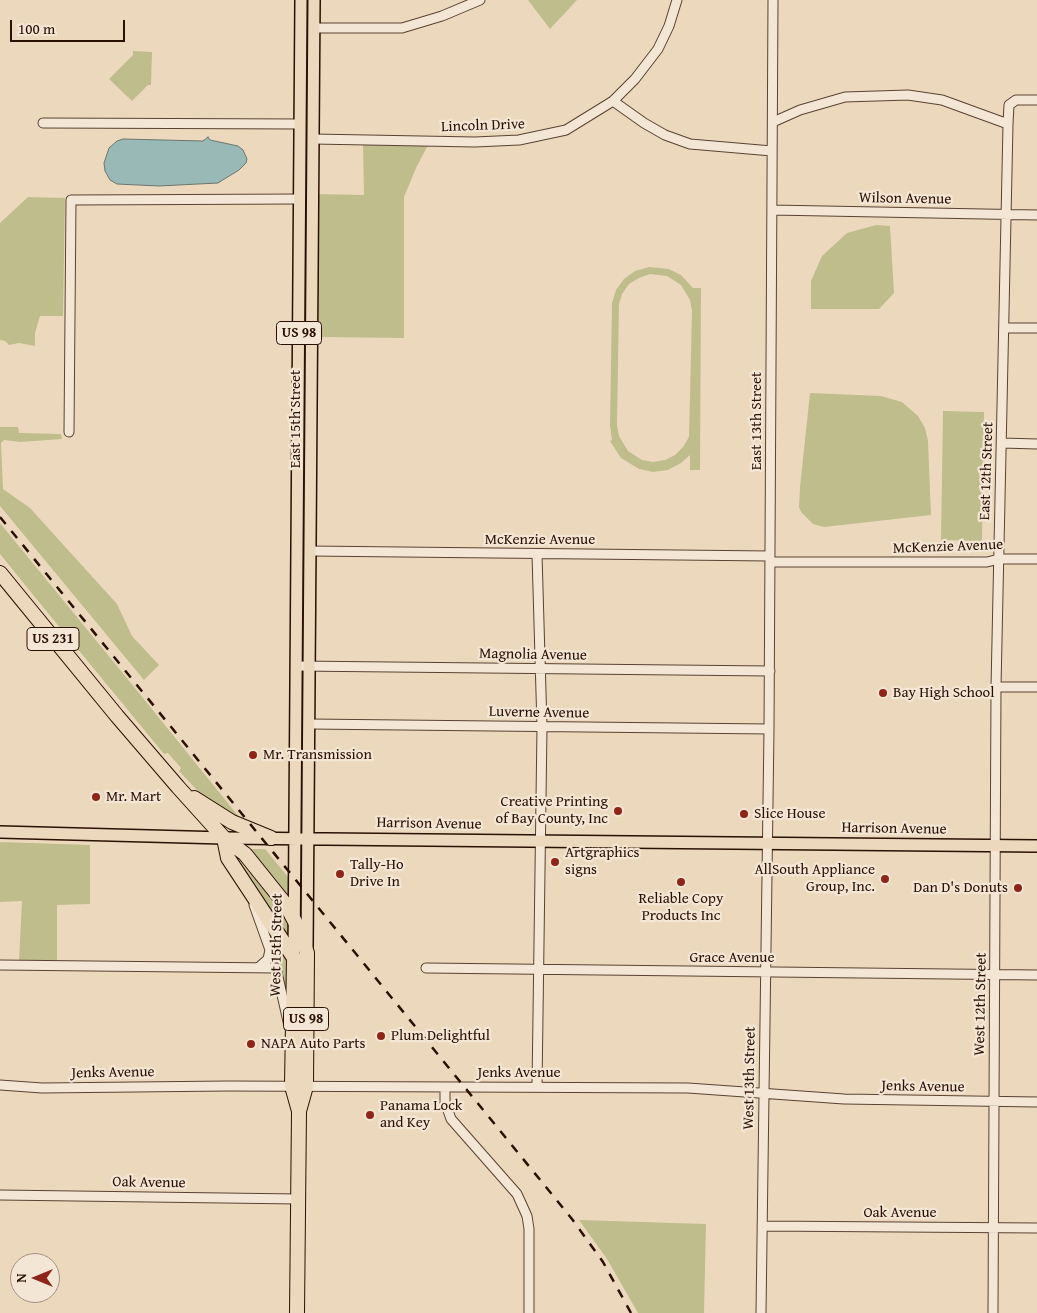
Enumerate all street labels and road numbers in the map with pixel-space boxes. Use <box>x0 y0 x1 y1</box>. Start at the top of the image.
street label: Lincoln Drive <box>441 116 525 136</box>
street label: Wilson Avenue <box>859 189 951 209</box>
road number: US 98 <box>276 322 322 344</box>
street label: East 15th Street <box>287 370 305 468</box>
street label: East 13th Street <box>748 372 766 470</box>
street label: East 12th Street <box>976 421 998 521</box>
street label: McKenzie Avenue <box>485 531 595 549</box>
street label: McKenzie Avenue <box>892 536 1004 558</box>
road number: US 231 <box>27 628 79 650</box>
street label: Magnolia Avenue <box>479 645 587 665</box>
street label: Luverne Avenue <box>489 703 589 723</box>
street label: Harrison Avenue <box>376 814 482 834</box>
street label: Harrison Avenue <box>841 819 947 839</box>
street label: West 15th Street <box>267 893 287 997</box>
street label: Grace Avenue <box>689 949 775 967</box>
street label: West 12th Street <box>971 952 991 1056</box>
road number: US 98 <box>284 1008 328 1030</box>
street label: West 13th Street <box>740 1026 760 1130</box>
street label: Jenks Avenue <box>71 1063 155 1083</box>
street label: Jenks Avenue <box>477 1064 561 1082</box>
street label: Jenks Avenue <box>881 1077 965 1097</box>
street label: Oak Avenue <box>112 1173 186 1193</box>
street label: Oak Avenue <box>863 1204 937 1222</box>

